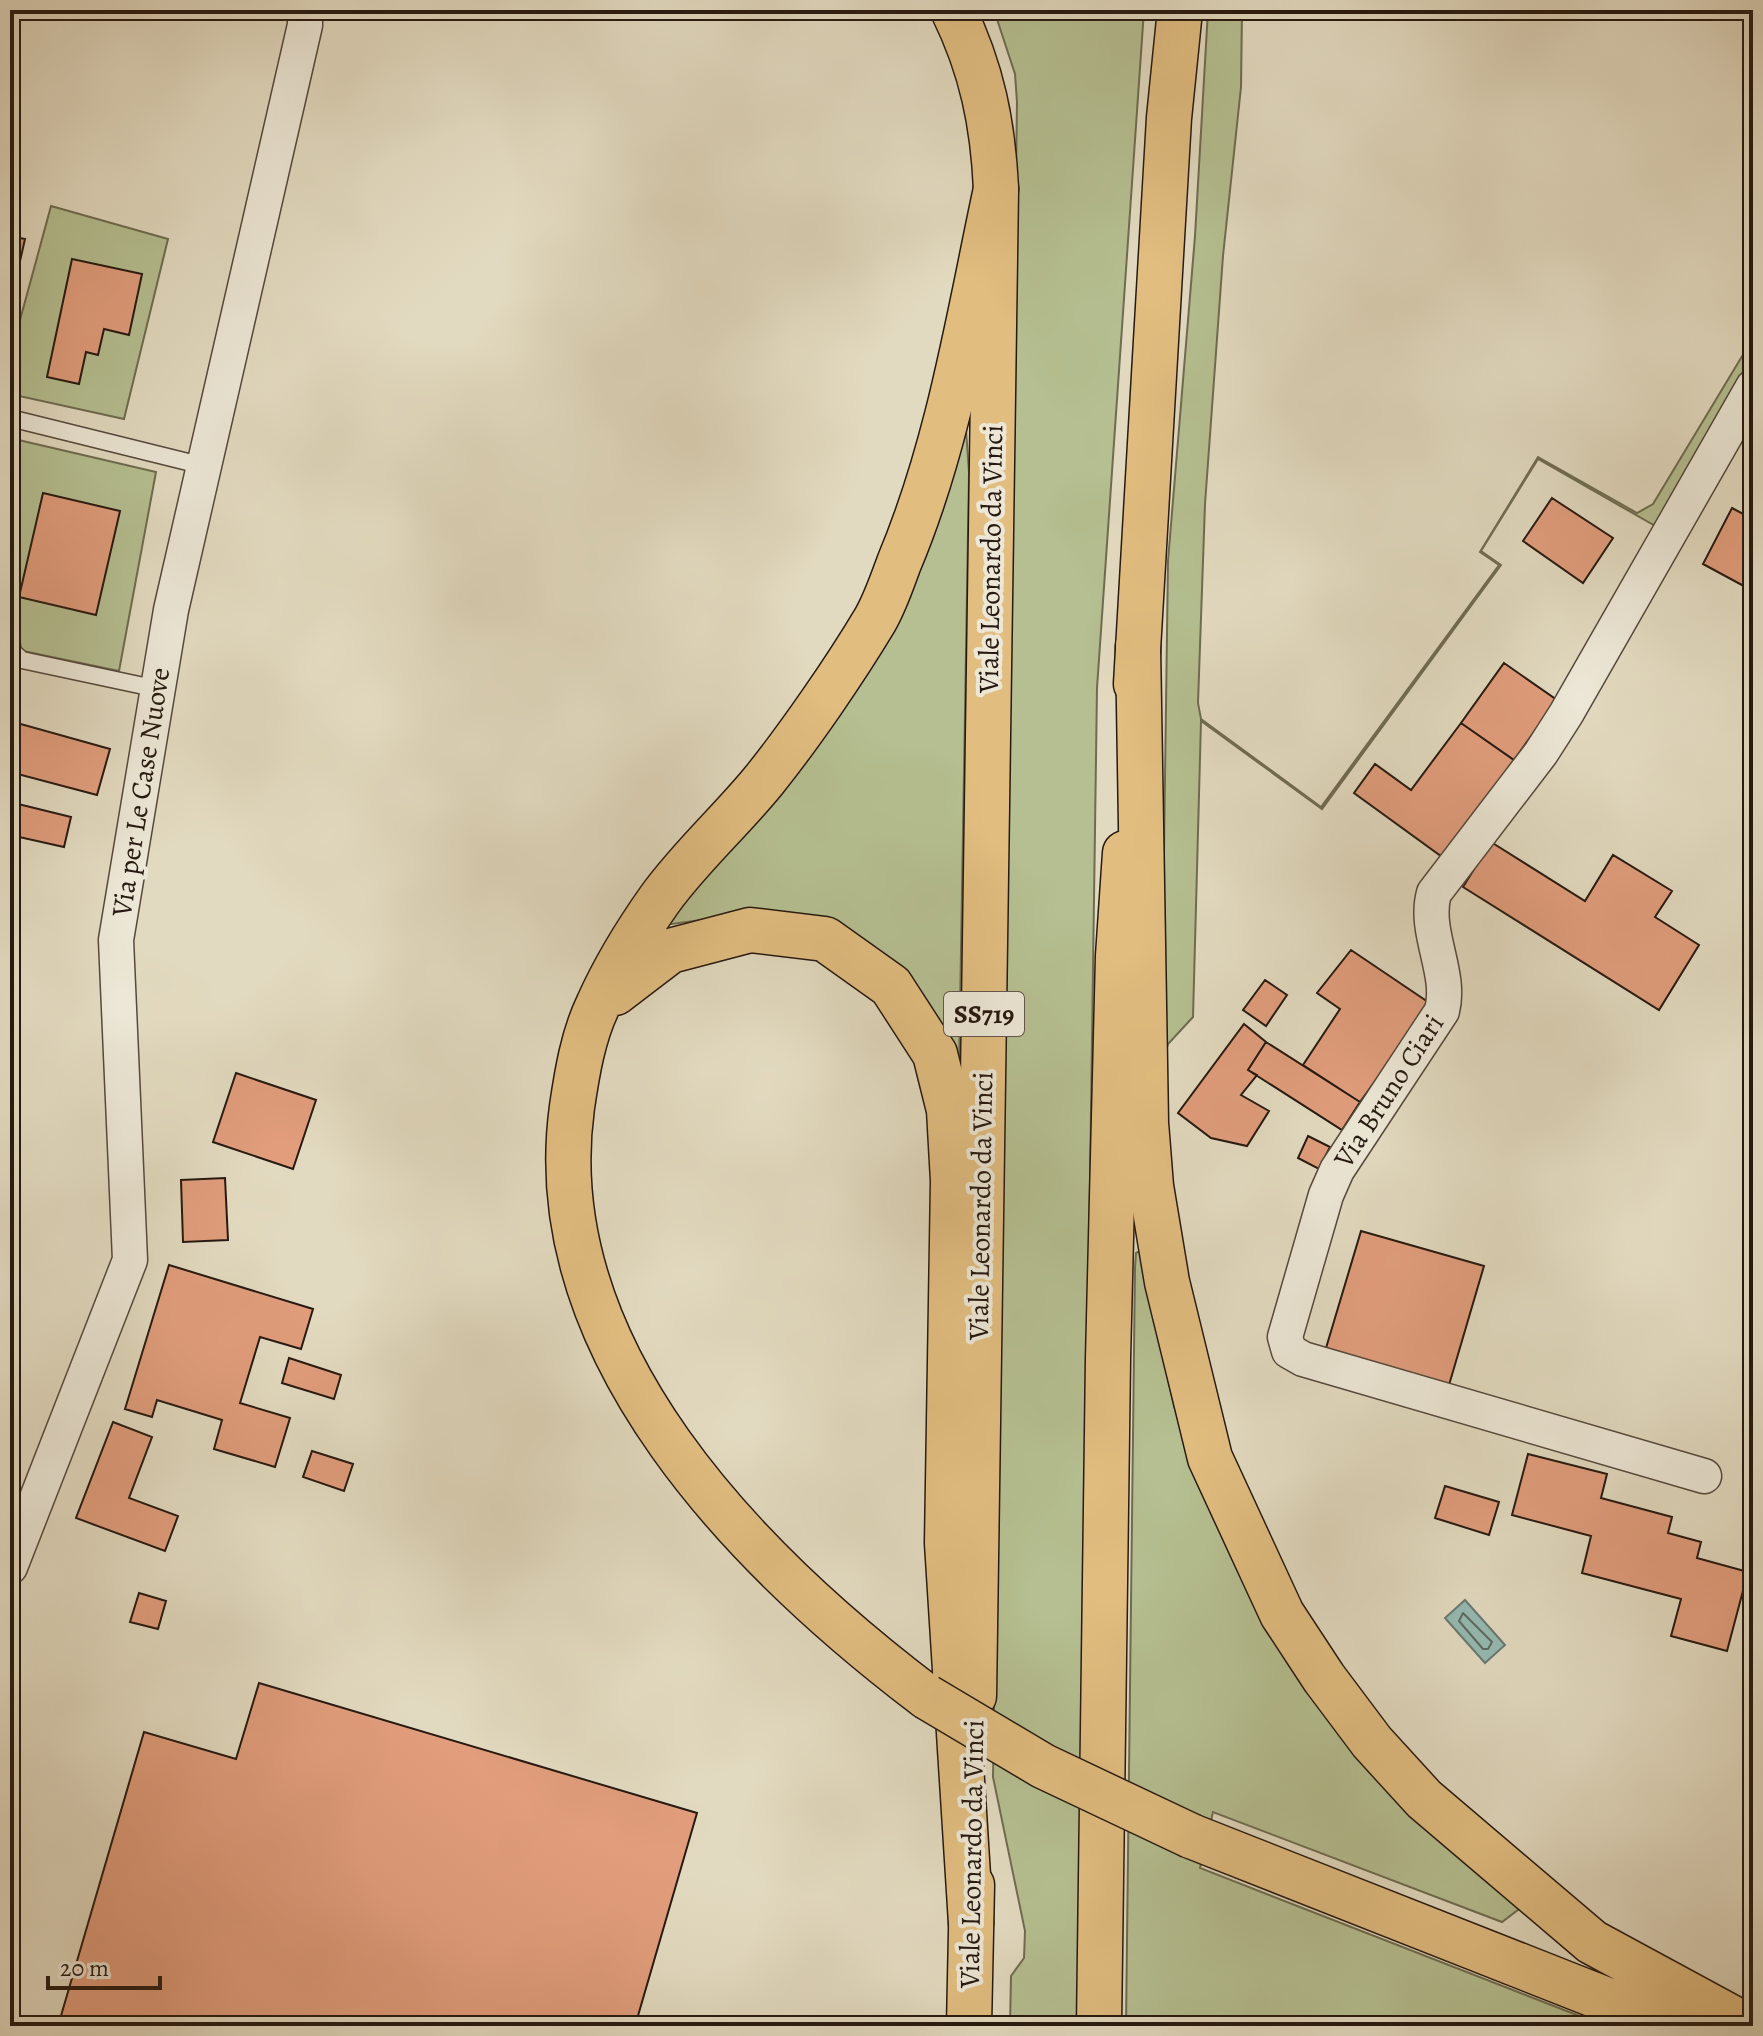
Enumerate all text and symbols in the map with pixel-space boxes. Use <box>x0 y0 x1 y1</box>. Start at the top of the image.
street label: Viale Leonardo da Vinci <box>970 424 1012 695</box>
street label: Via per Le Case Nuove <box>102 665 179 920</box>
road number: SS719 <box>944 992 1024 1036</box>
street label: Via Bruno Ciari <box>1325 1007 1453 1176</box>
street label: Viale Leonardo da Vinci <box>960 1071 1002 1342</box>
street label: Viale Leonardo da Vinci <box>951 1719 993 1990</box>
scale bar <box>48 1940 160 1990</box>
text: 20 m <box>60 1952 109 1984</box>

